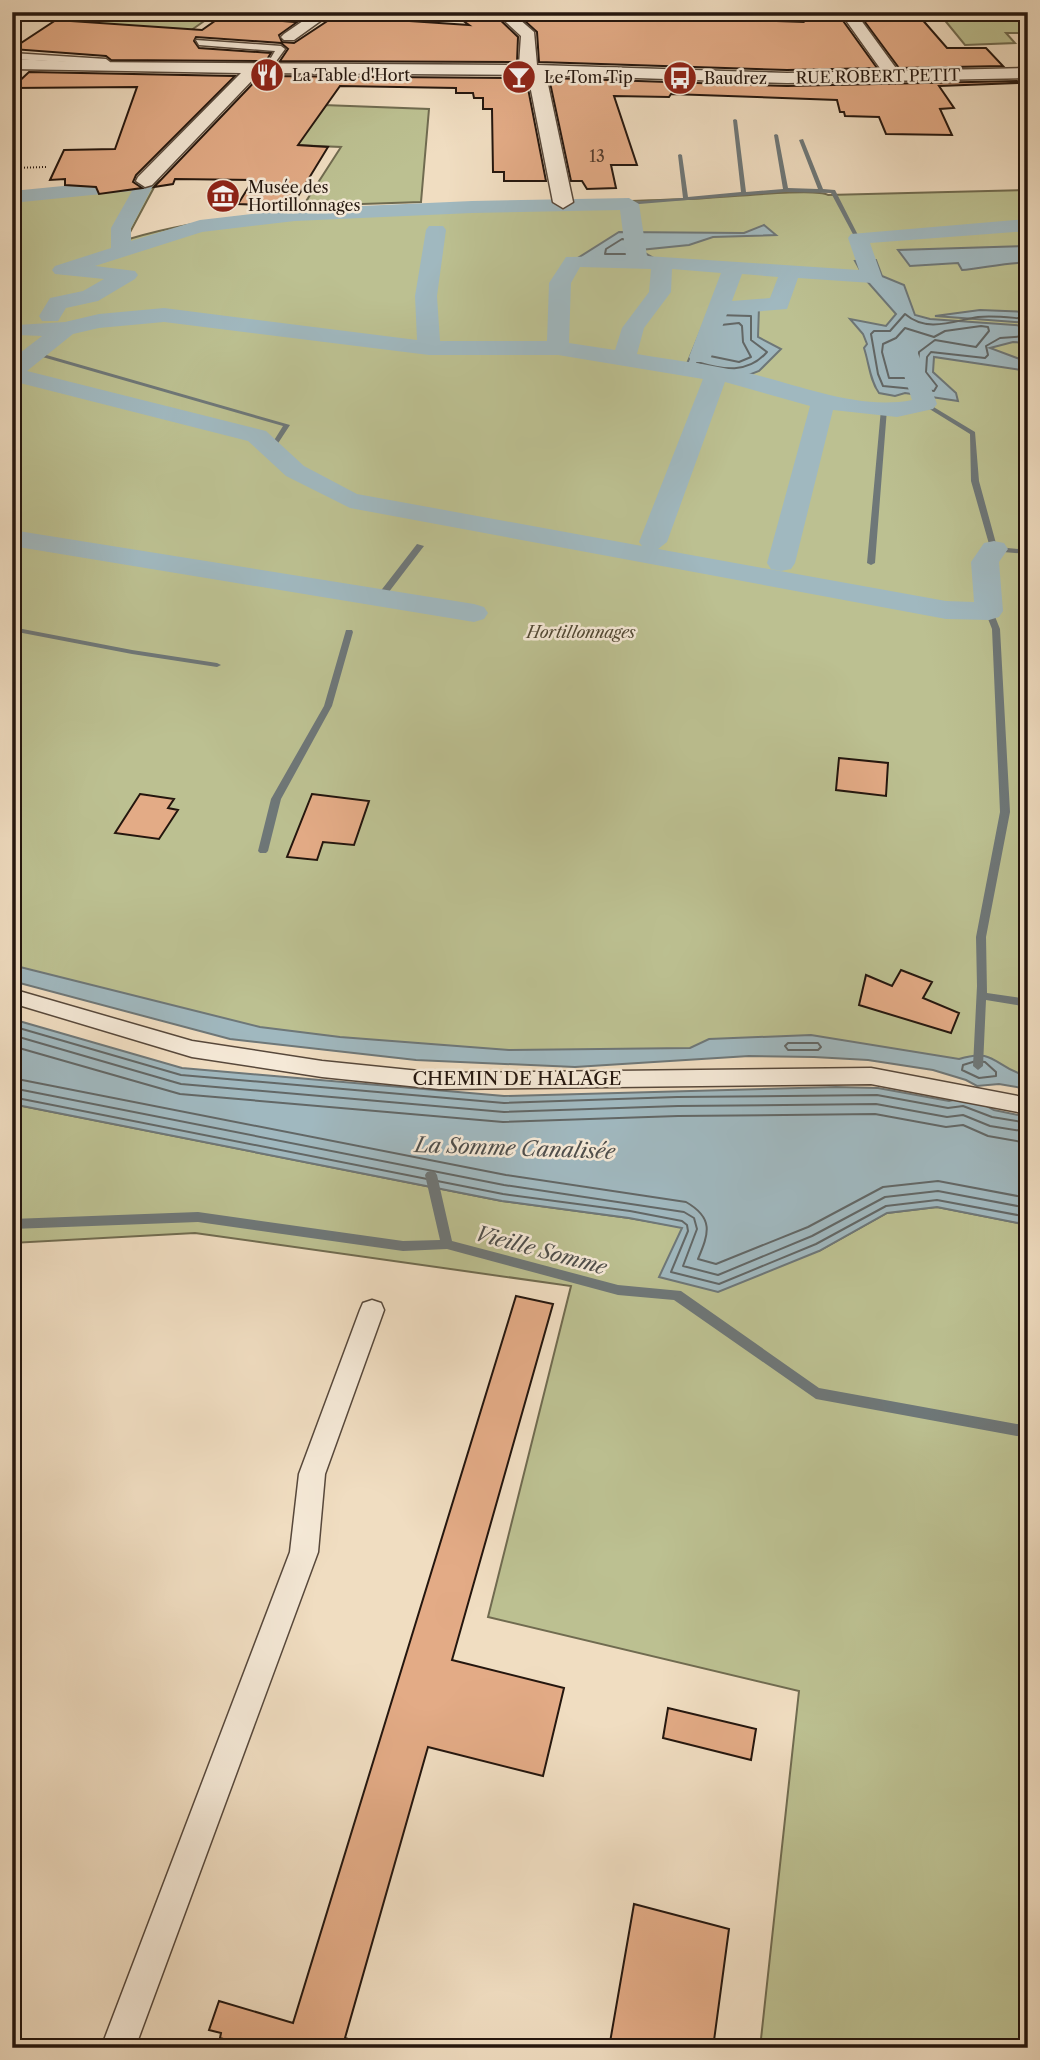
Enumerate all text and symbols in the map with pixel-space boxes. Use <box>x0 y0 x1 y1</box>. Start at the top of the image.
restaurant icon: La Table d'Hort <box>248 56 286 94</box>
bar icon: Le Tom Tip <box>500 58 538 96</box>
bus stop icon: Baudrez <box>661 59 699 97</box>
place label: La Table d'Hort <box>292 65 410 85</box>
street label: RUE ROBERT PETIT <box>796 65 961 87</box>
place label: Le Tom Tip <box>544 67 633 87</box>
place label: Baudrez <box>704 68 767 88</box>
house number: 13 <box>589 146 605 166</box>
museum icon: Musée des Hortillonnages <box>204 177 242 215</box>
place label: Musée des Hortillonnages <box>248 177 361 215</box>
park label: Hortillonnages <box>524 622 636 642</box>
street label: CHEMIN DE HALAGE <box>412 1067 622 1090</box>
water label: La Somme Canalisée <box>412 1132 617 1164</box>
water label: Vieille Somme <box>472 1220 610 1280</box>

